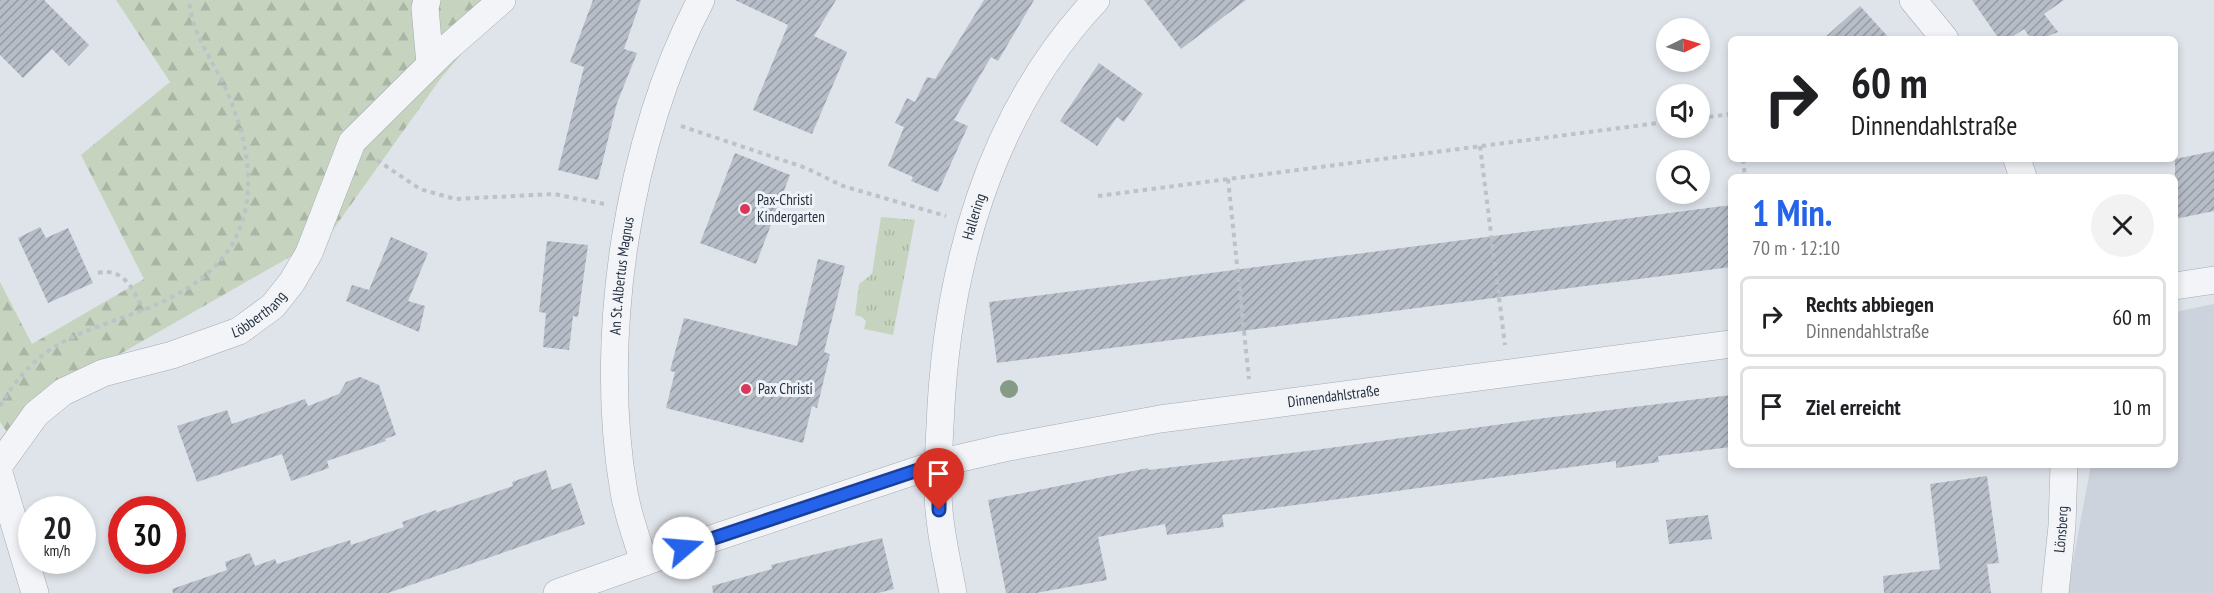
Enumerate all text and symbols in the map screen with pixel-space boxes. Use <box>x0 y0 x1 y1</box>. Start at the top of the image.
north arrow <box>1656 18 1710 72</box>
map controls <box>1656 18 1710 204</box>
text: 60 m <box>1851 55 1928 110</box>
icon: right <box>1752 60 1830 138</box>
button: sound <box>1656 84 1710 138</box>
text: Dinnendahlstraße <box>1851 108 2017 142</box>
button: search <box>1656 150 1710 204</box>
text: 1 Min. <box>1752 189 1832 236</box>
place label: Pax-Christi Kindergarten <box>757 190 825 226</box>
street label: Hallering <box>958 191 990 242</box>
button: close <box>2091 194 2154 257</box>
marker: Pax-Christi Kindergarten <box>738 202 752 216</box>
street label: An St. Albertus Magnus <box>605 215 638 335</box>
text: 70 m · 12:10 <box>1752 235 1840 261</box>
street label: Löbberthang <box>229 287 290 342</box>
text: Rechts abbiegen <box>1806 290 1934 318</box>
icon: right <box>1755 300 1788 333</box>
text: 60 m <box>2112 303 2151 331</box>
text: Dinnendahlstraße <box>1806 318 1929 344</box>
place label: Pax Christi <box>758 379 813 398</box>
street label: Dinnendahlstraße <box>1286 380 1381 411</box>
marker: Pax Christi <box>739 382 753 396</box>
icon: arrive <box>1755 390 1788 423</box>
text: Ziel erreicht <box>1806 393 1901 421</box>
text: 10 m <box>2112 393 2151 421</box>
pin <box>913 448 964 510</box>
icon: arrive <box>922 457 955 490</box>
speed limit sign: 30 <box>108 496 186 574</box>
street label: Lönsberg <box>2049 506 2072 554</box>
text: 20 <box>43 508 71 547</box>
position arrow <box>652 516 716 580</box>
text: km/h <box>44 541 70 560</box>

